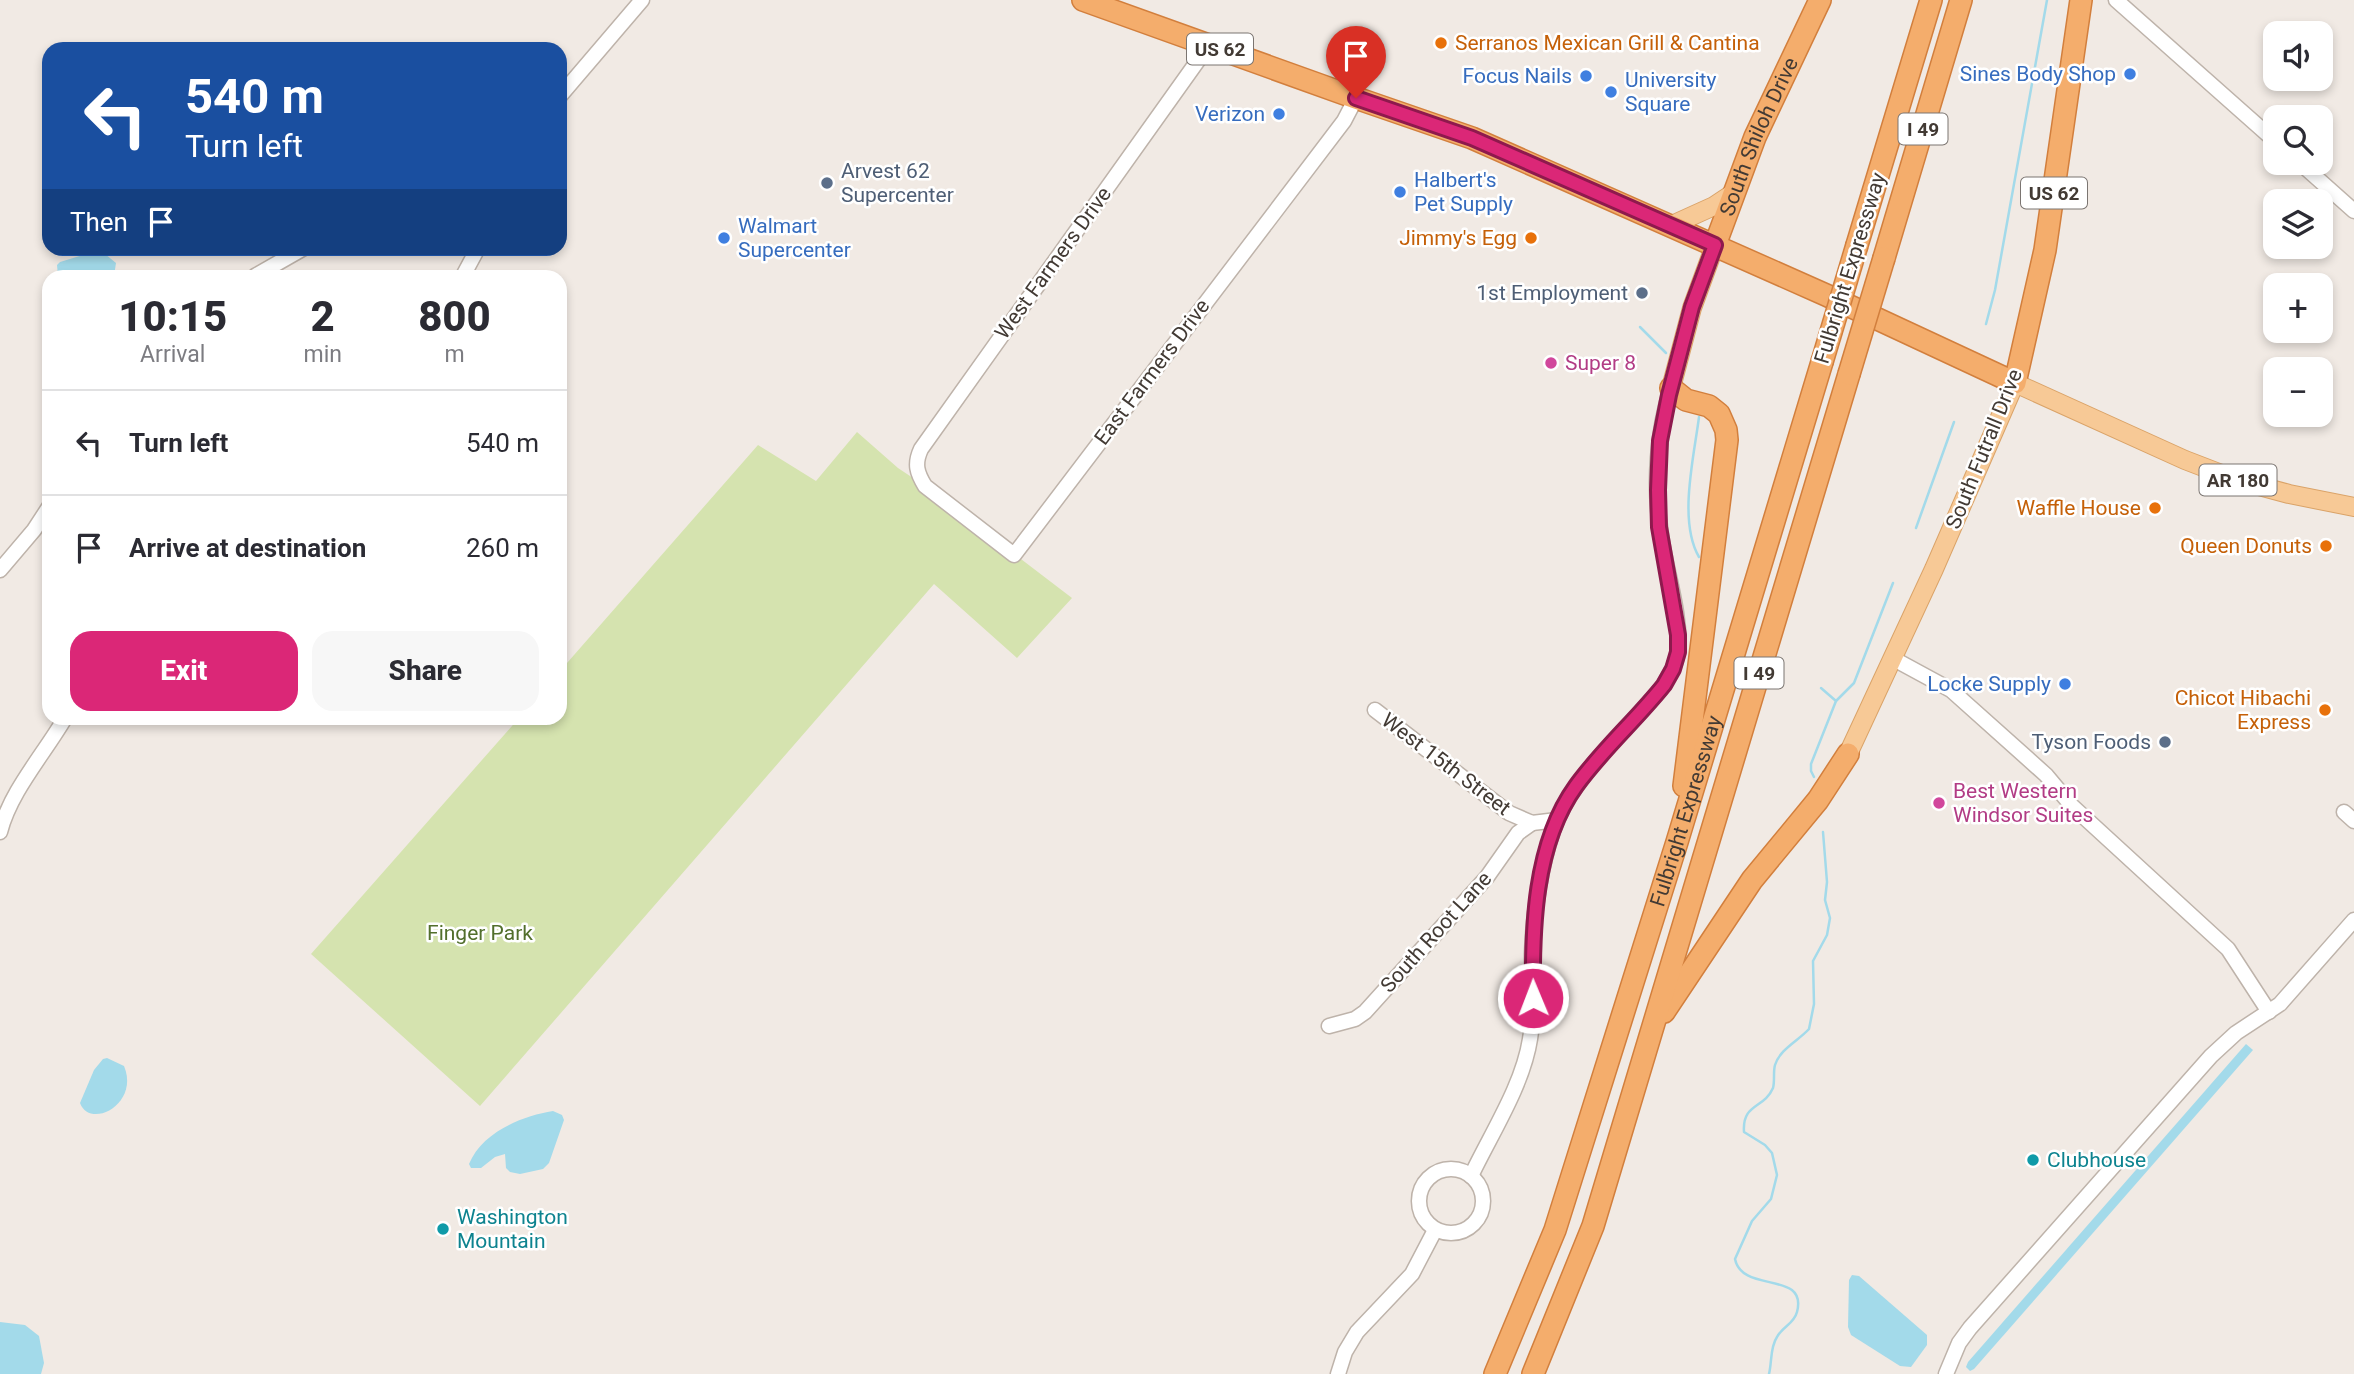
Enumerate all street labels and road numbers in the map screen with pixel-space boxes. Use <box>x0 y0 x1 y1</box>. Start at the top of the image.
road number: US 62 <box>1187 34 1253 64</box>
street label: South Shiloh Drive <box>1715 53 1803 219</box>
road number: I 49 <box>1898 113 1948 144</box>
street label: Fulbright Expressway <box>1810 170 1890 366</box>
road number: US 62 <box>2021 178 2087 209</box>
street label: West Farmers Drive <box>990 182 1116 344</box>
street label: East Farmers Drive <box>1089 295 1215 449</box>
street label: South Futrall Drive <box>1941 366 2027 532</box>
road number: AR 180 <box>2200 464 2276 495</box>
road number: I 49 <box>1734 658 1784 688</box>
street label: West 15th Street <box>1377 708 1515 820</box>
street label: Fulbright Expressway <box>1645 713 1727 909</box>
street label: South Root Lane <box>1376 867 1496 997</box>

